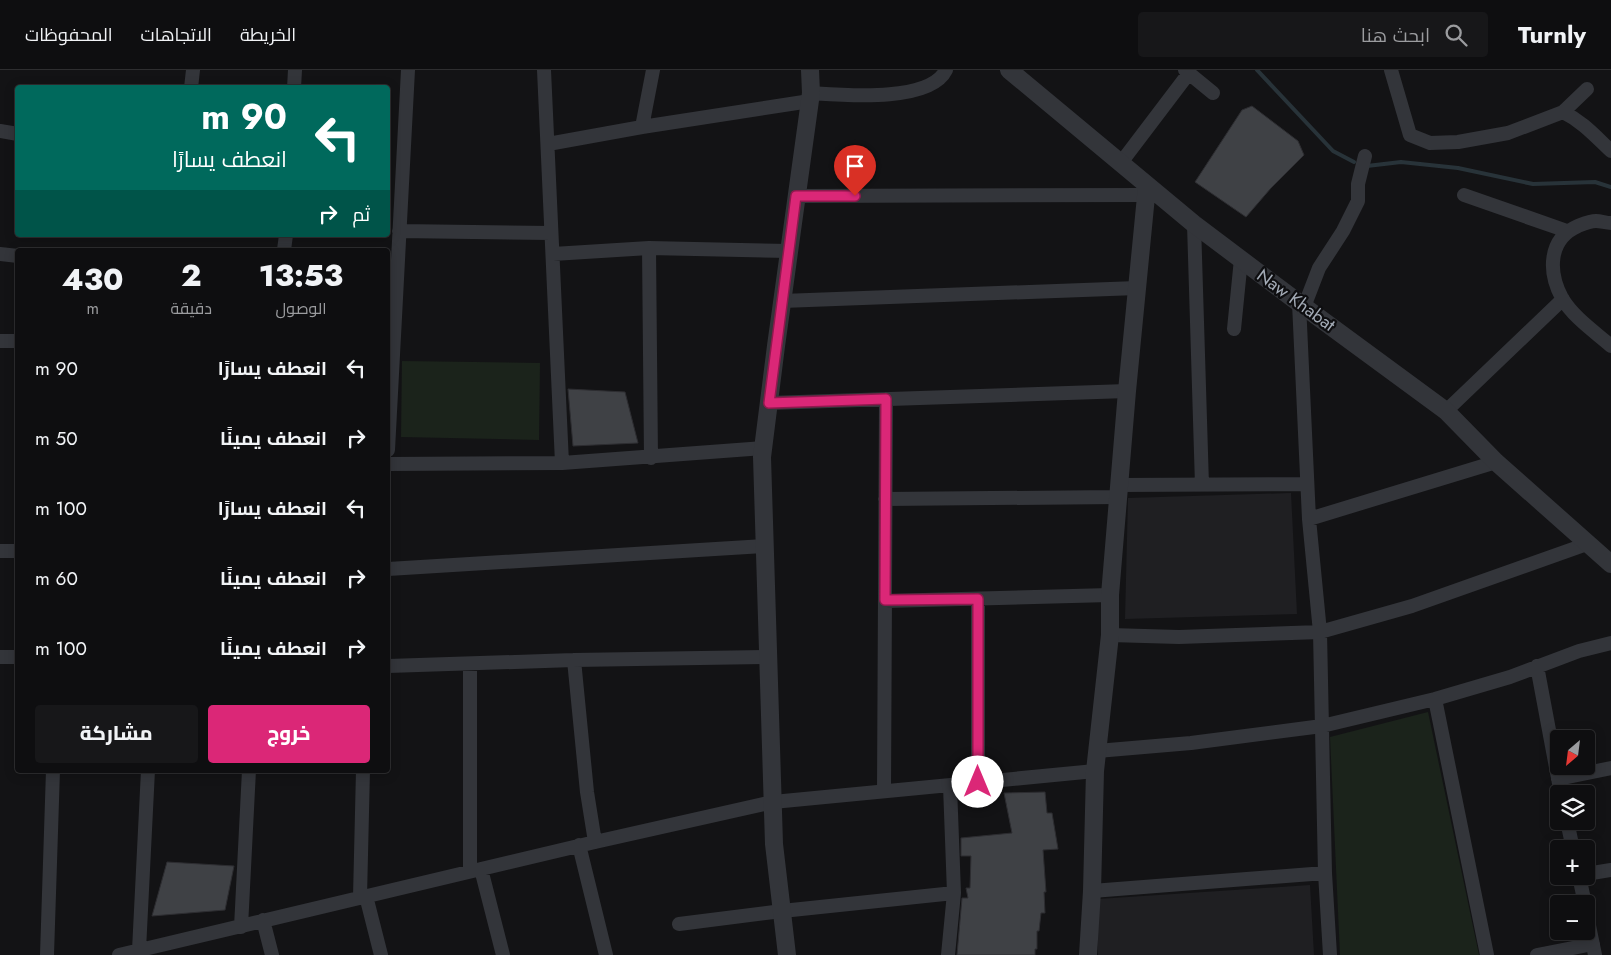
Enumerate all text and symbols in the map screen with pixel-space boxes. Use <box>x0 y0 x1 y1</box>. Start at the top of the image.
search box <box>1138 12 1488 57</box>
text: Turnly <box>1518 17 1586 52</box>
icon: search <box>1442 21 1470 49</box>
text: المحفوظات <box>25 22 113 48</box>
text: الاتجاهات <box>141 22 212 48</box>
text: الخريطة <box>240 22 296 48</box>
text: ابحث هنا <box>1361 22 1430 49</box>
text: 90 m <box>201 92 287 142</box>
icon: left <box>305 105 370 170</box>
text: انعطف يسارًا <box>172 143 287 175</box>
pin <box>834 145 876 196</box>
icon: arrive <box>841 152 869 180</box>
icon: right <box>314 200 342 228</box>
text: ثم <box>352 201 370 228</box>
text: 2 <box>181 254 201 297</box>
text: 13:53 <box>259 254 343 297</box>
text: 430 <box>62 258 124 301</box>
street label: Naw Khabat <box>1251 263 1341 338</box>
text: m <box>86 297 99 320</box>
text: دقيقة <box>170 297 212 320</box>
text: الوصول <box>276 297 326 320</box>
icon: left <box>342 354 370 382</box>
text: 90 m <box>35 355 78 382</box>
text: انعطف يسارًا <box>218 355 327 382</box>
icon: right <box>342 424 370 452</box>
text: 50 m <box>35 425 78 452</box>
text: انعطف يمينًا <box>220 425 327 452</box>
icon: left <box>342 494 370 522</box>
text: 100 m <box>35 495 87 522</box>
text: انعطف يسارًا <box>218 495 327 522</box>
icon: right <box>342 564 370 592</box>
text: 60 m <box>35 565 78 592</box>
text: انعطف يمينًا <box>220 565 327 592</box>
icon: right <box>342 634 370 662</box>
text: 100 m <box>35 635 87 662</box>
text: انعطف يمينًا <box>220 635 327 662</box>
button: مشاركة <box>35 705 198 763</box>
button: خروج <box>208 705 370 763</box>
north arrow <box>1550 730 1595 775</box>
map controls <box>1550 730 1595 940</box>
position arrow <box>951 755 1003 807</box>
button: layers <box>1550 785 1595 830</box>
button: + <box>1550 840 1595 885</box>
button: − <box>1550 895 1595 940</box>

